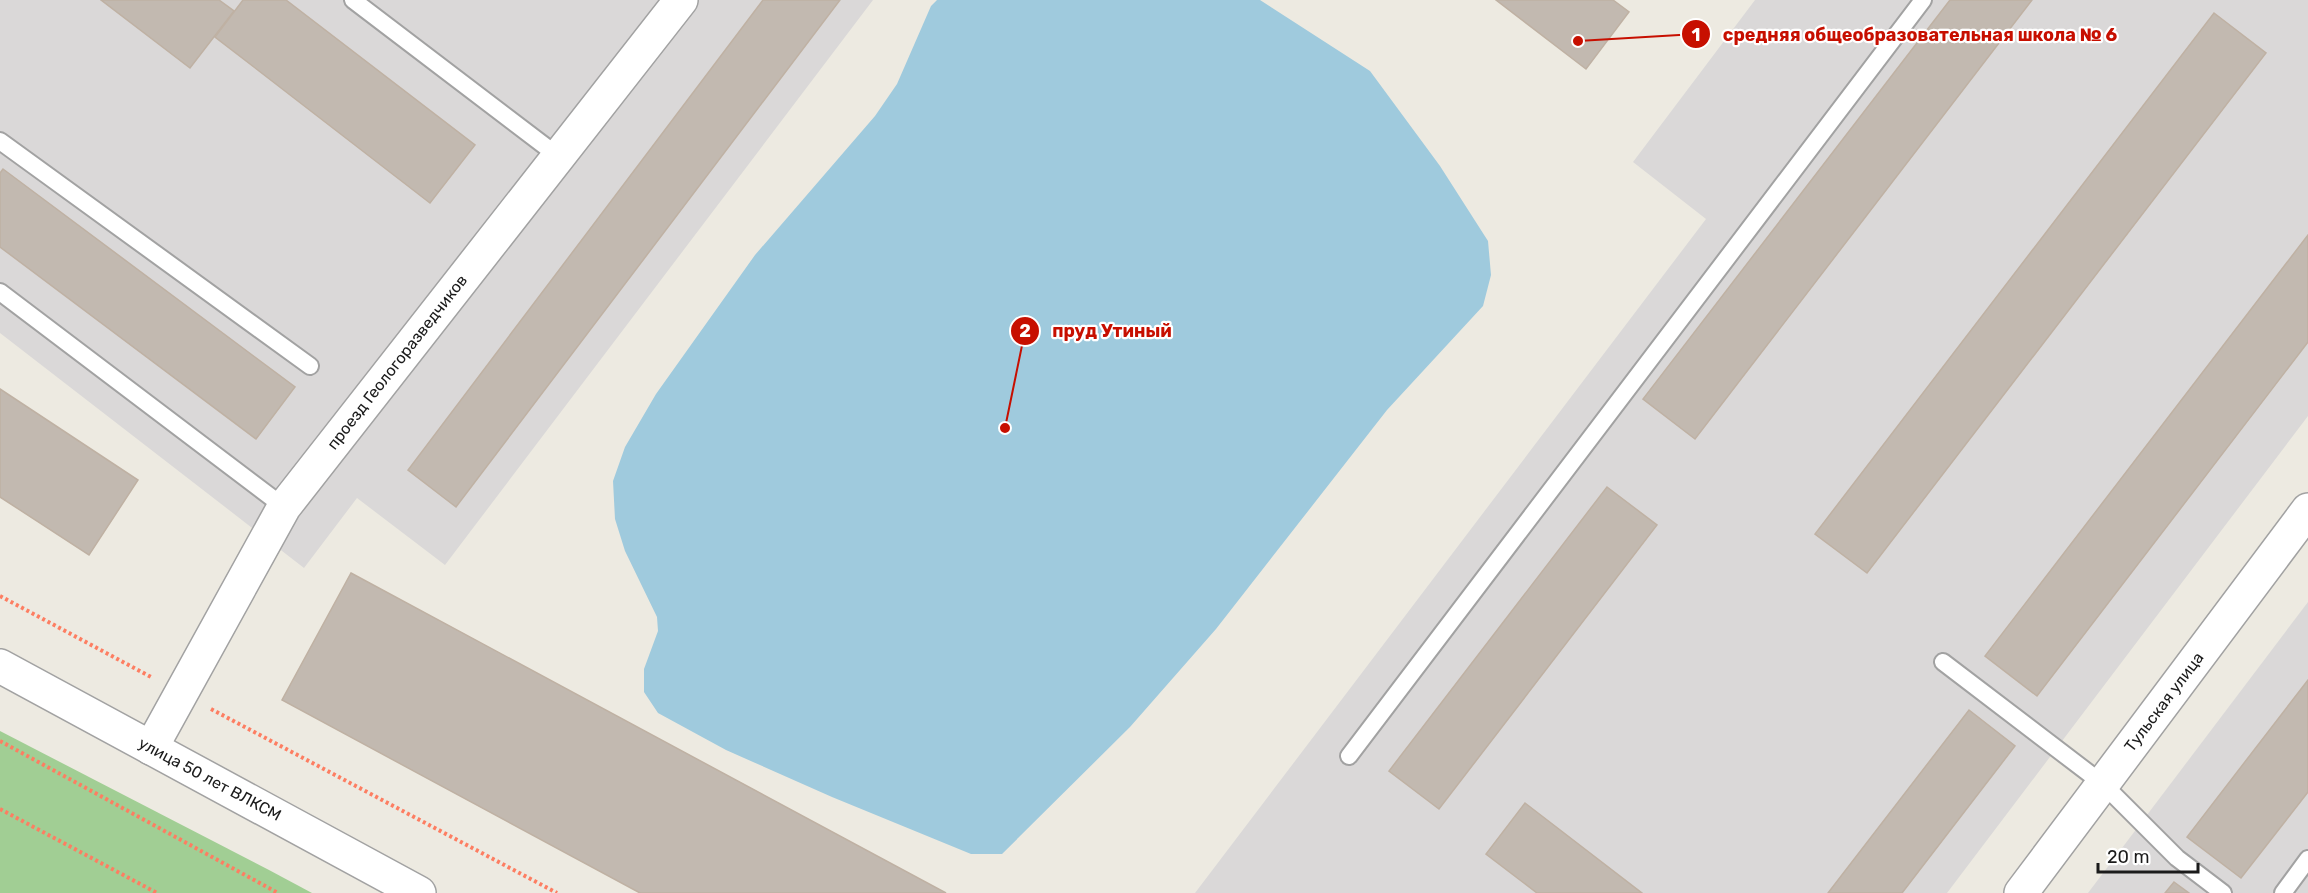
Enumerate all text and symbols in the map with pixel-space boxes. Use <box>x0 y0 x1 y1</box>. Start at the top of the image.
callout: средняя общеобразовательная школа № 6 <box>1681 16 2129 52</box>
text: 1 <box>1692 24 1700 46</box>
text: средняя общеобразовательная школа № 6 <box>1723 24 2117 46</box>
street label: проезд Геологоразведчиков <box>323 271 471 453</box>
callout: пруд Утиный <box>1010 313 1184 349</box>
text: 2 <box>1019 320 1031 342</box>
text: пруд Утиный <box>1052 320 1172 342</box>
street label: Тульская улица <box>2120 648 2208 756</box>
street label: улица 50 лет ВЛКСМ <box>135 733 285 825</box>
scale bar <box>2098 836 2198 874</box>
text: 20 m <box>2107 846 2149 868</box>

